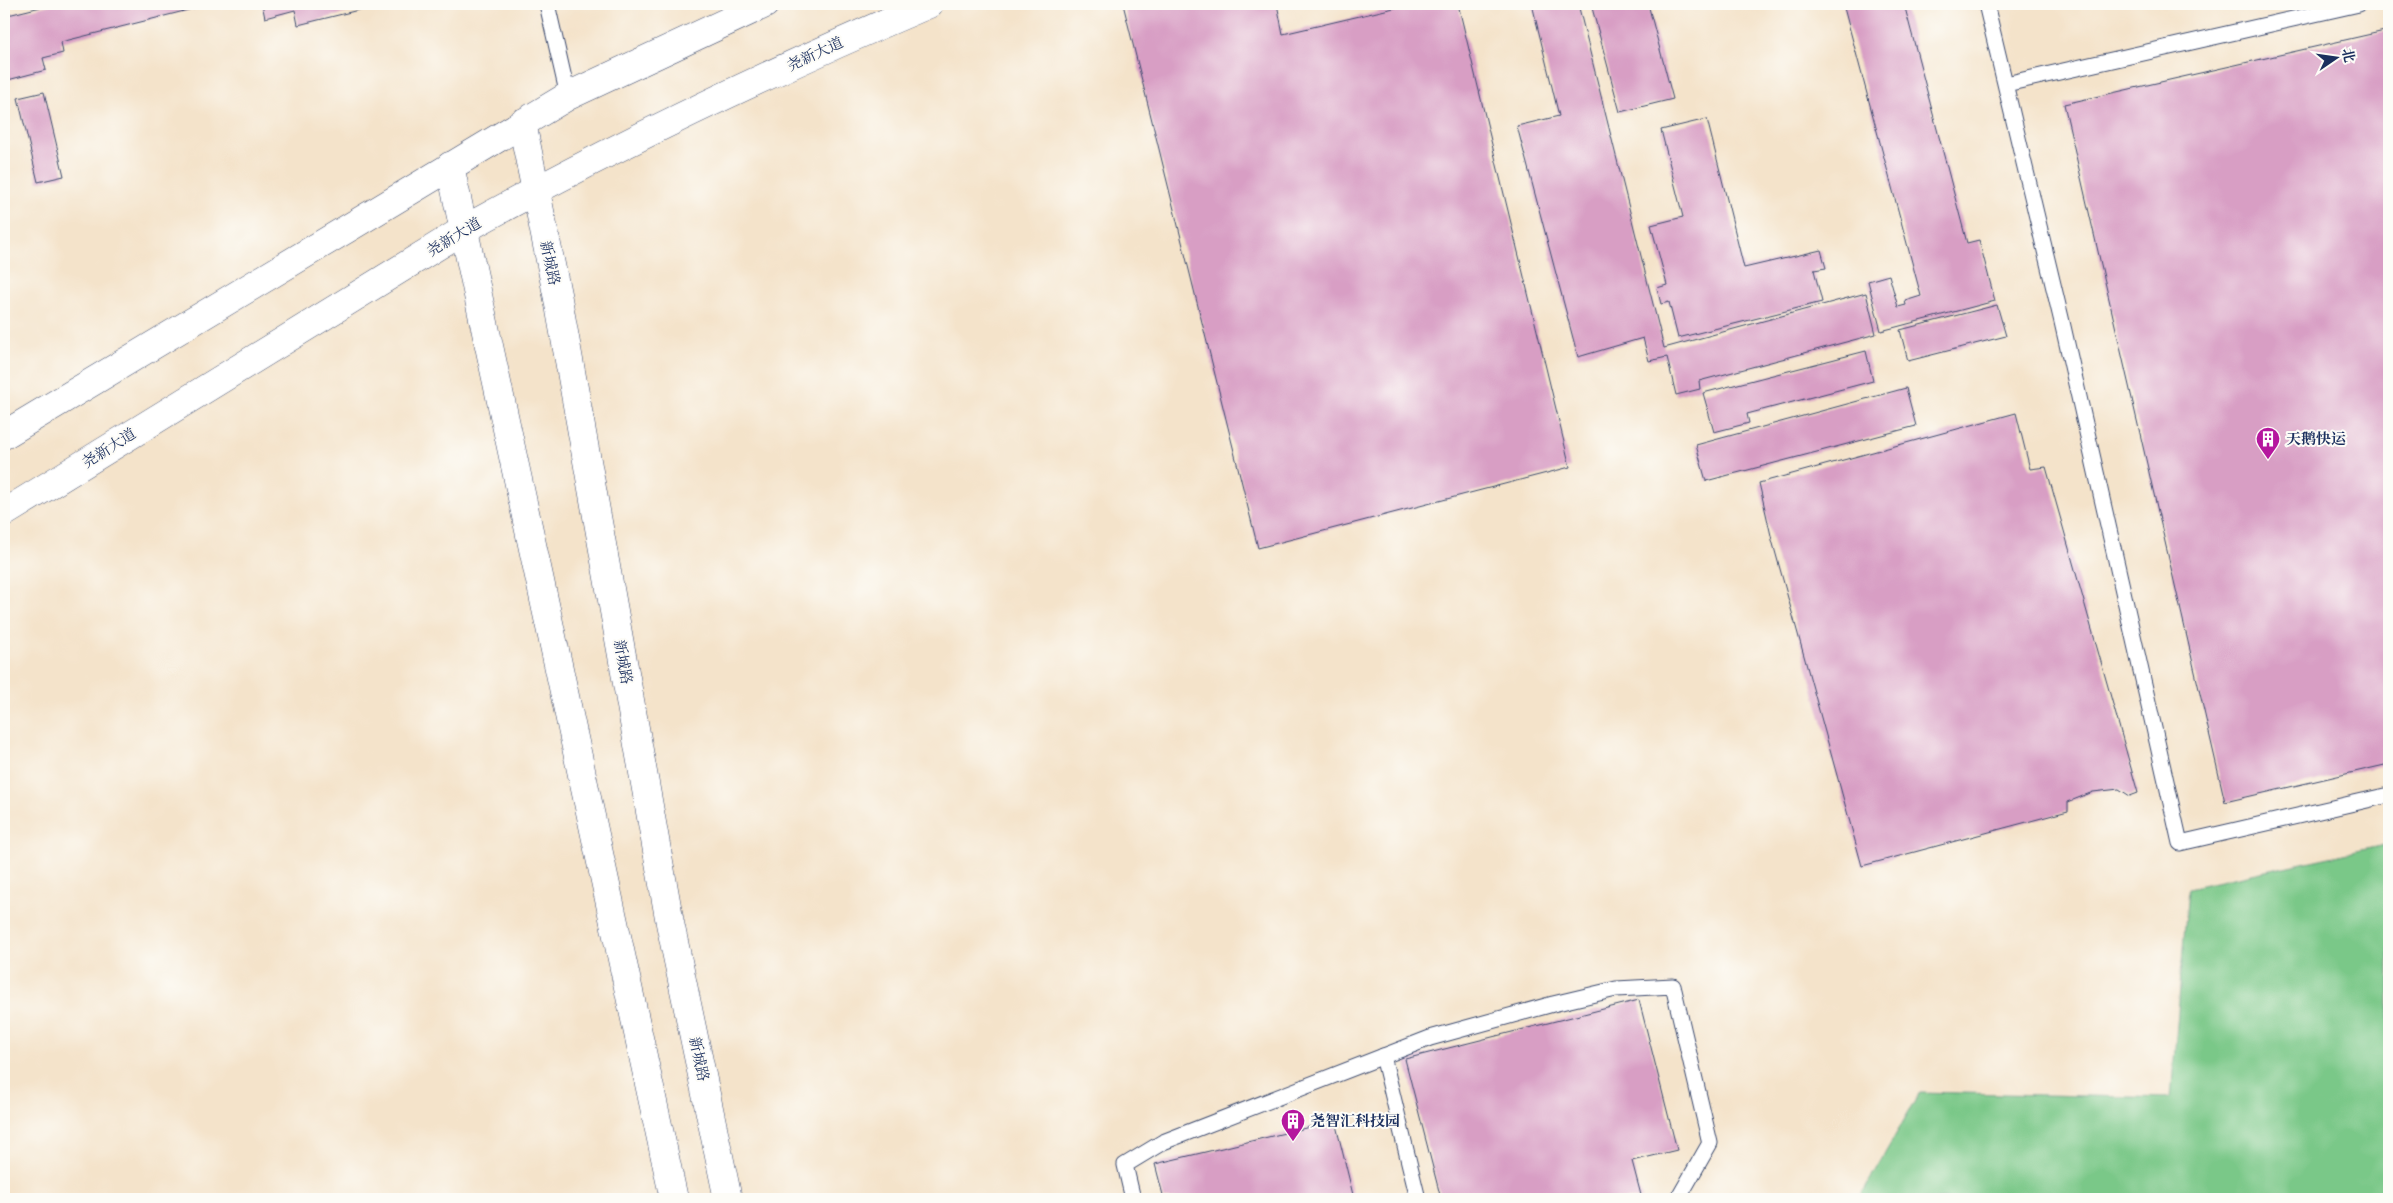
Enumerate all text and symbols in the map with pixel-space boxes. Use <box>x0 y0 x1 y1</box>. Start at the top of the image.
north arrow <box>2310 32 2360 82</box>
street label: 尧新大道 <box>784 33 846 76</box>
text: 北 <box>2337 46 2358 64</box>
street label: 尧新大道 <box>424 214 485 261</box>
street label: 新城路 <box>536 239 563 287</box>
street label: 尧新大道 <box>79 424 140 472</box>
building icon: 天鹅快运 <box>2255 426 2281 460</box>
place label: 天鹅快运 <box>2286 430 2346 449</box>
street label: 新城路 <box>609 638 636 686</box>
street label: 新城路 <box>685 1035 712 1083</box>
building icon: 尧智汇科技园 <box>1280 1108 1306 1142</box>
place label: 尧智汇科技园 <box>1310 1112 1400 1131</box>

